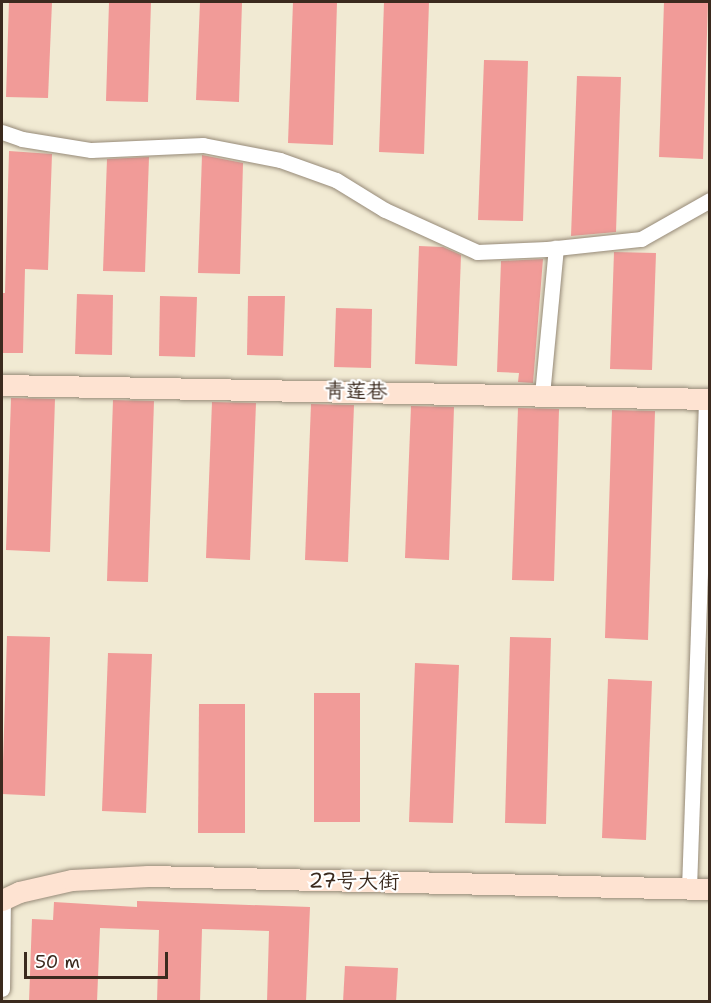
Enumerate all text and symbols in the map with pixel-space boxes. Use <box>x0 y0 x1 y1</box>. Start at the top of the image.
street label: 青莲巷 <box>324 378 388 404</box>
street label: 27号大街 <box>308 868 400 894</box>
scale bar <box>27 940 171 978</box>
text: 50 m <box>35 950 80 974</box>

